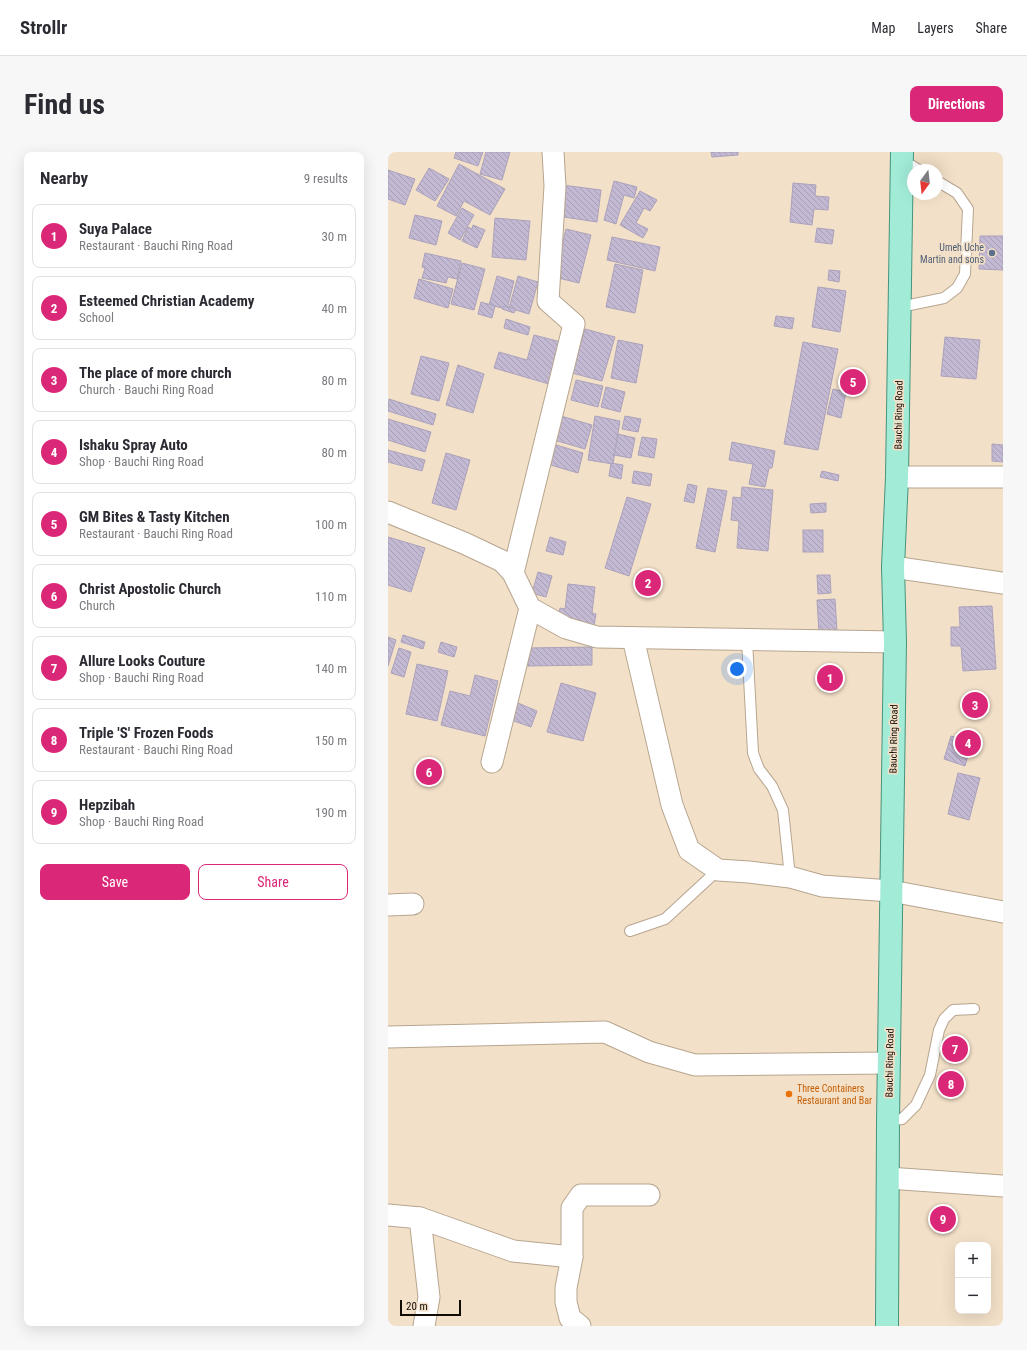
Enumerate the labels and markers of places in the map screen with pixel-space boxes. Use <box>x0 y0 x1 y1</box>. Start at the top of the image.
place label: Umeh Uche Martin and sons <box>920 242 984 265</box>
marker: Umeh Uche Martin and sons <box>987 248 997 258</box>
pin: 5 <box>840 367 866 397</box>
pin: 2 <box>635 568 661 598</box>
pin: 1 <box>817 663 843 693</box>
pin: 3 <box>962 690 988 720</box>
pin: 4 <box>955 728 981 758</box>
pin: 6 <box>416 757 442 787</box>
pin: 7 <box>942 1034 968 1064</box>
pin: 8 <box>938 1069 964 1099</box>
place label: Three Containers Restaurant and Bar <box>797 1083 872 1106</box>
marker: Three Containers Restaurant and Bar <box>784 1089 794 1099</box>
pin: 9 <box>930 1204 956 1234</box>

